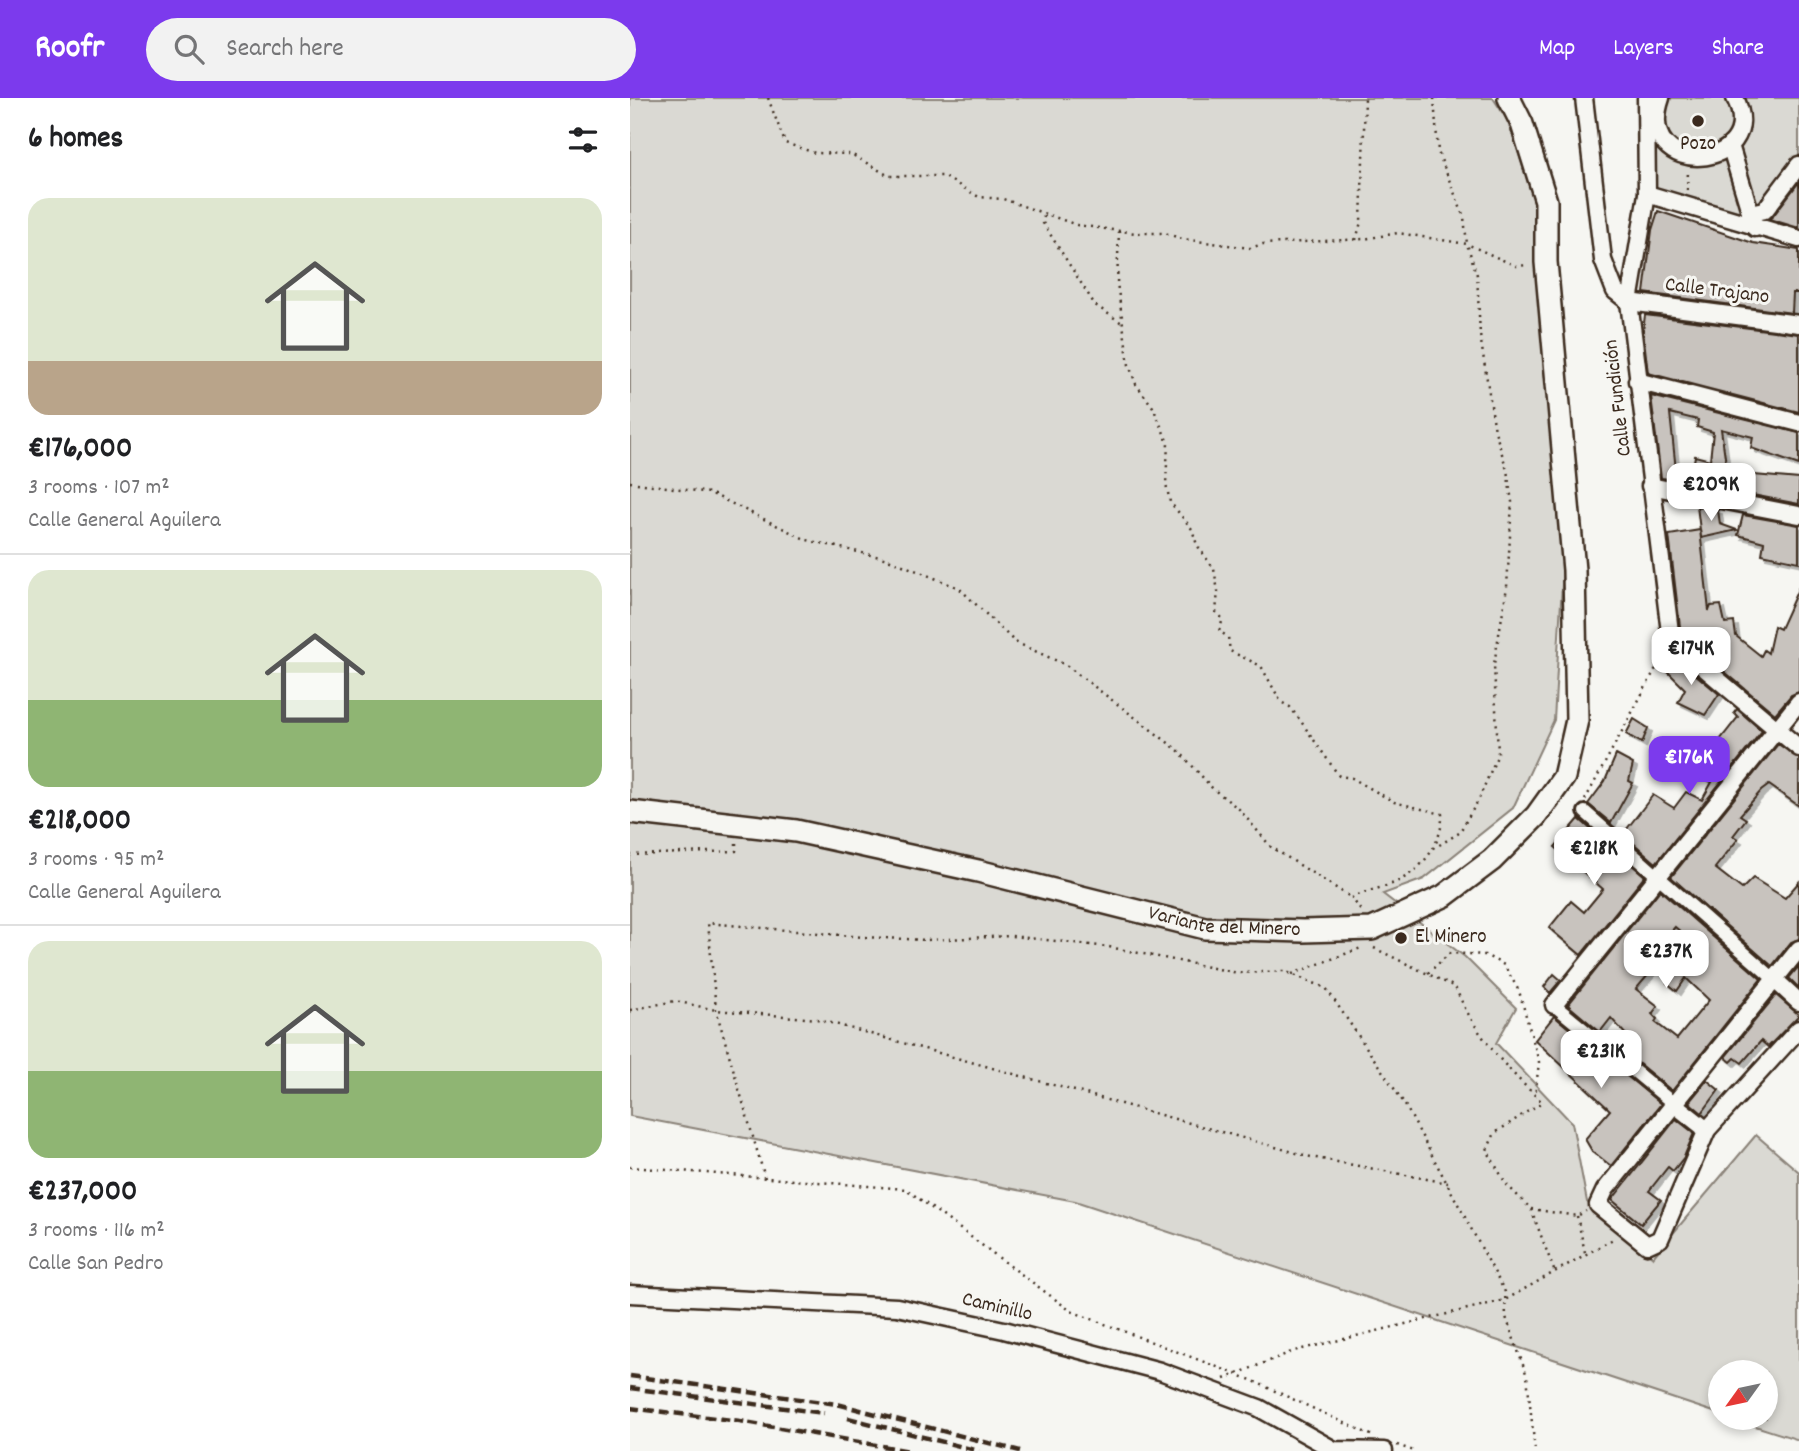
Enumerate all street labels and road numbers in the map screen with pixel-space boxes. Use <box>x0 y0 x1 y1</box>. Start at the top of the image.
street label: Calle Trajano <box>1663 271 1771 313</box>
street label: Calle Fundición <box>1597 338 1641 458</box>
street label: Variante del Minero <box>1145 899 1301 946</box>
street label: Caminillo <box>959 1285 1035 1331</box>

